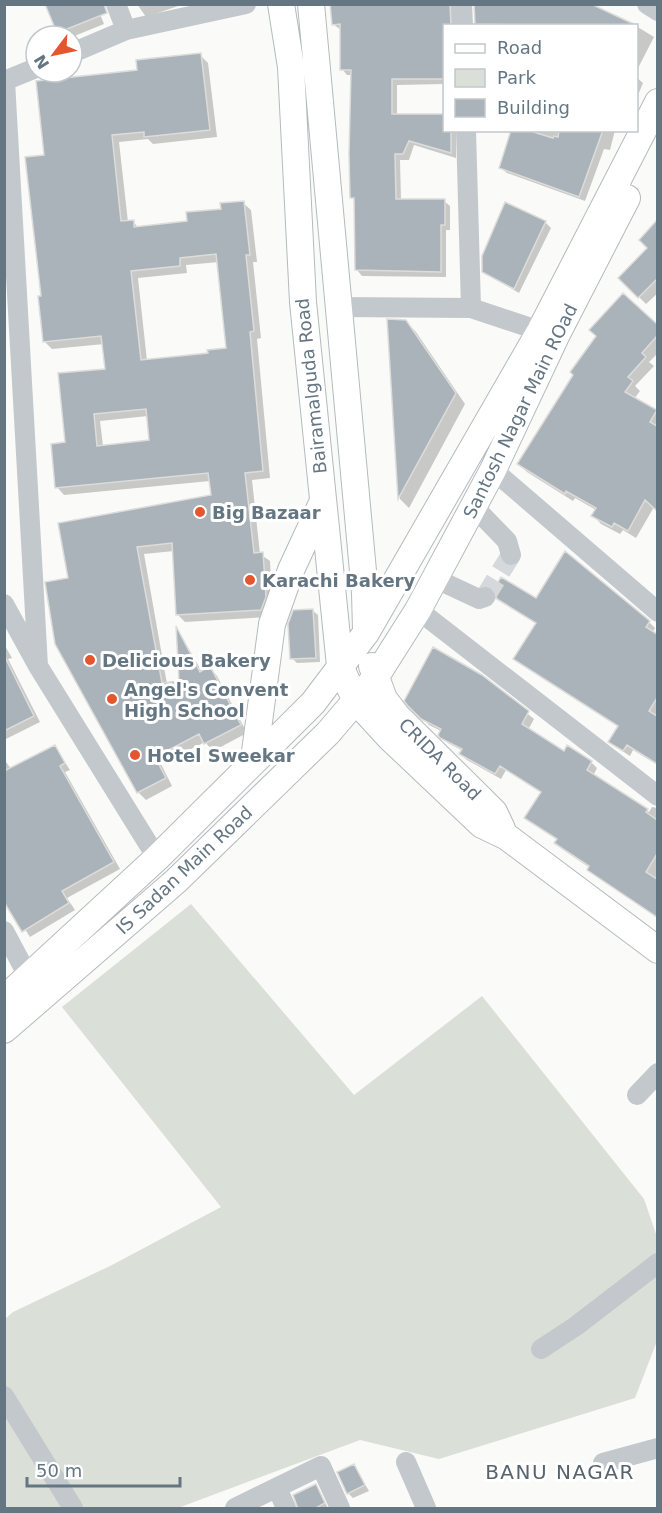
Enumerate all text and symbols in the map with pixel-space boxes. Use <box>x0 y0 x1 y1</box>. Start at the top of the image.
north arrow <box>24 24 84 84</box>
legend <box>443 24 638 132</box>
text: Road <box>497 37 542 58</box>
text: N <box>30 51 53 72</box>
text: Park <box>497 67 536 88</box>
text: Building <box>497 97 570 118</box>
street label: Bairamalguda Road <box>291 297 331 475</box>
street label: Santosh Nagar Main ROad <box>459 300 581 522</box>
place label: Big Bazaar <box>212 502 321 523</box>
marker: Big Bazaar <box>193 505 207 519</box>
place label: Karachi Bakery <box>262 570 415 591</box>
marker: Karachi Bakery <box>243 573 257 587</box>
place label: Delicious Bakery <box>102 650 271 671</box>
marker: Delicious Bakery <box>83 653 97 667</box>
place label: Angel's Convent High School <box>124 679 289 721</box>
marker: Angel's Convent High School <box>105 692 119 706</box>
street label: CRIDA Road <box>395 714 485 804</box>
place label: Hotel Sweekar <box>147 745 295 766</box>
marker: Hotel Sweekar <box>128 748 142 762</box>
street label: IS Sadan Main Road <box>112 802 256 938</box>
scale bar <box>27 1450 180 1488</box>
text: 50 m <box>36 1460 82 1481</box>
district label: BANU NAGAR <box>485 1460 635 1484</box>

